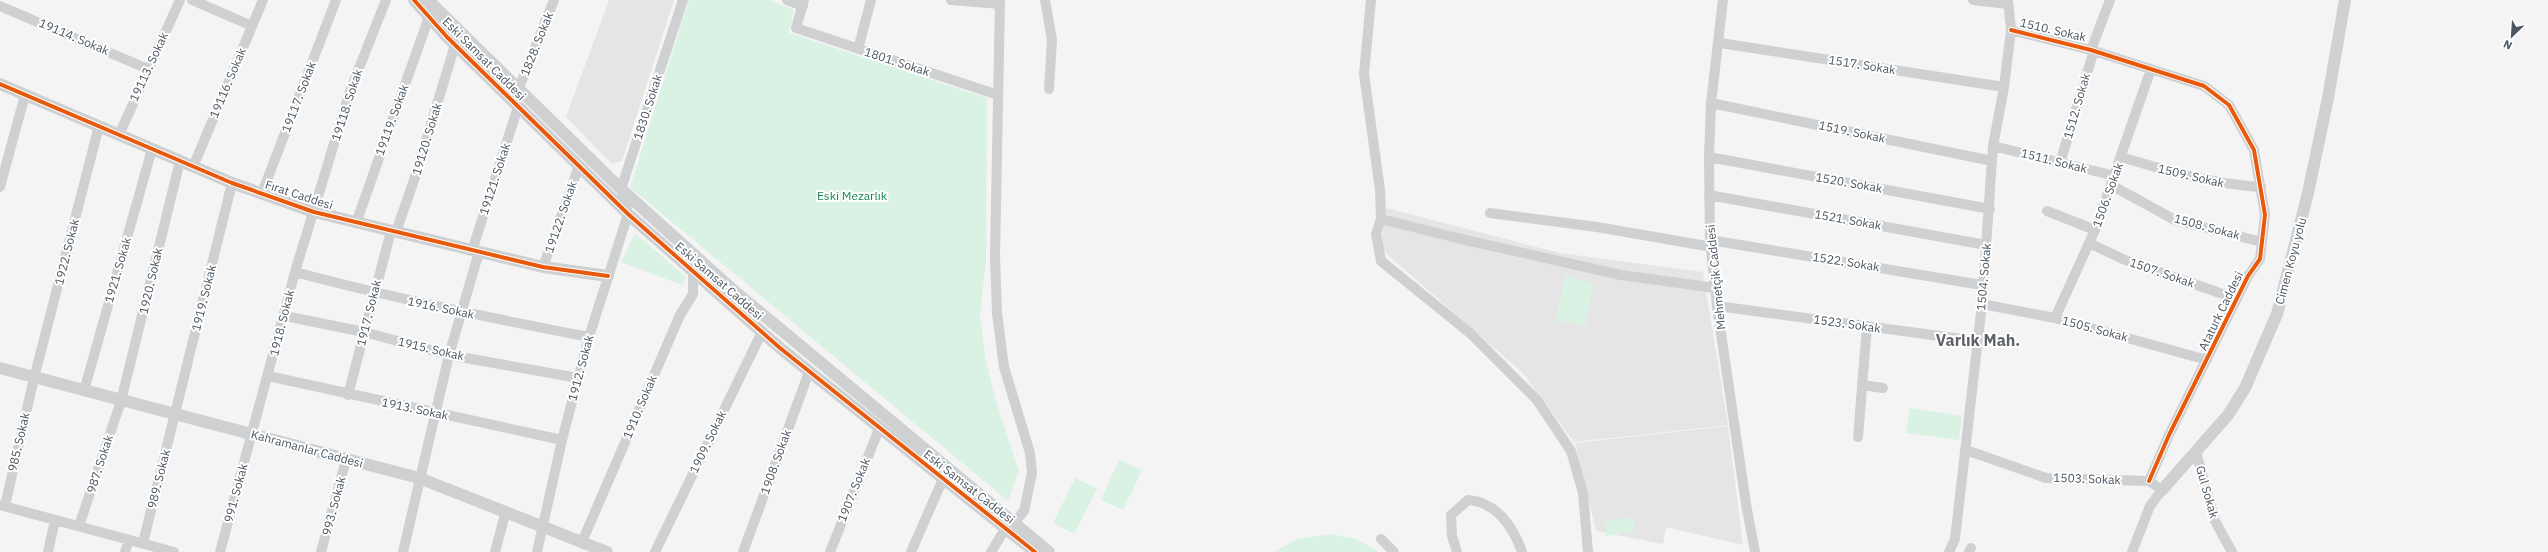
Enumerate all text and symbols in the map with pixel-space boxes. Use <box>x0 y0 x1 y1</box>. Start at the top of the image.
street label: 1828. Sokak <box>517 9 556 78</box>
street label: Eski Samsat Caddesi <box>440 14 529 103</box>
street label: 19114. Sokak <box>37 15 112 58</box>
street label: 1510. Sokak <box>2018 15 2088 45</box>
north arrow <box>2492 16 2532 56</box>
street label: 19113. Sokak <box>126 29 171 104</box>
text: N <box>2501 37 2514 53</box>
street label: 1801. Sokak <box>863 44 932 79</box>
street label: 19116. Sokak <box>206 45 249 120</box>
street label: 1517. Sokak <box>1828 52 1897 77</box>
street label: 19117. Sokak <box>278 59 319 134</box>
street label: 19118. Sokak <box>328 66 365 143</box>
street label: 1512. Sokak <box>2060 71 2093 140</box>
street label: 1830. Sokak <box>630 72 665 141</box>
street label: 19119. Sokak <box>372 81 412 158</box>
street label: 19120. Sokak <box>408 100 445 177</box>
street label: 1519. Sokak <box>1817 117 1887 146</box>
street label: 19121. Sokak <box>476 140 513 217</box>
street label: 1511. Sokak <box>2020 145 2089 176</box>
street label: 1506. Sokak <box>2089 160 2126 229</box>
street label: 1509. Sokak <box>2156 161 2226 191</box>
street label: 1520. Sokak <box>1815 169 1884 196</box>
street label: Fırat Caddesi <box>263 176 335 213</box>
street label: 19122. Sokak <box>541 178 580 255</box>
park label: Eski Mezarlık <box>817 188 888 203</box>
street label: 1521. Sokak <box>1814 206 1883 233</box>
street label: 1508. Sokak <box>2173 211 2242 243</box>
street label: Cimen Koyu yolu <box>2272 216 2309 306</box>
street label: 1922. Sokak <box>51 217 82 286</box>
street label: Mehmetçik Caddesi <box>1703 224 1728 330</box>
street label: 1921. Sokak <box>101 235 134 304</box>
street label: Eski Samsat Caddesi <box>672 238 766 323</box>
street label: 1504. Sokak <box>1973 242 1994 311</box>
street label: 1920. Sokak <box>136 246 166 316</box>
street label: 1522. Sokak <box>1812 249 1881 274</box>
street label: 1507. Sokak <box>2128 254 2197 291</box>
street label: 1919. Sokak <box>188 263 219 332</box>
street label: Ataturk Caddesi <box>2195 269 2246 353</box>
street label: 1917. Sokak <box>353 278 384 347</box>
street label: 1918. Sokak <box>266 288 297 357</box>
street label: 1916. Sokak <box>406 293 476 322</box>
street label: 1523. Sokak <box>1813 311 1882 336</box>
street label: 1505. Sokak <box>2061 313 2130 345</box>
district label: Varlık Mah. <box>1936 330 2020 350</box>
street label: 1912. Sokak <box>565 333 597 402</box>
street label: 1915. Sokak <box>396 334 466 364</box>
street label: 1910. Sokak <box>619 372 660 441</box>
street label: 1913. Sokak <box>380 394 450 423</box>
street label: 1909. Sokak <box>686 408 729 475</box>
street label: 985. Sokak <box>4 410 33 473</box>
street label: Kahramanlar Caddesi <box>250 426 365 471</box>
street label: 1908. Sokak <box>757 427 794 496</box>
street label: 987. Sokak <box>83 432 116 495</box>
street label: Eski Samsat Caddesi <box>921 446 1018 527</box>
street label: 989. Sokak <box>144 447 173 510</box>
street label: 1907. Sokak <box>834 455 873 524</box>
street label: 991. Sokak <box>220 461 251 524</box>
street label: Gul Sokak <box>2193 464 2222 520</box>
street label: 1503. Sokak <box>2053 470 2122 487</box>
street label: 993. Sokak <box>318 474 349 537</box>

